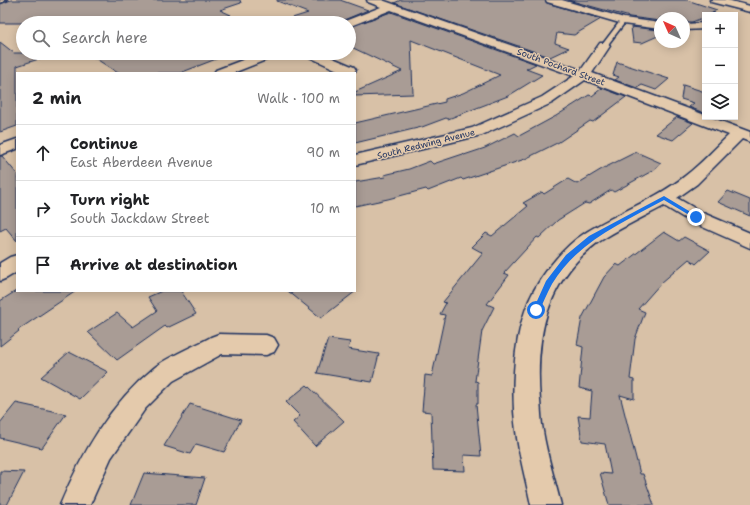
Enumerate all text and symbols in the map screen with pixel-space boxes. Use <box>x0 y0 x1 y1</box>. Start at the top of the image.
north arrow <box>654 12 690 48</box>
map controls <box>702 12 738 120</box>
button: + <box>702 12 738 48</box>
search box <box>16 16 356 60</box>
icon: search <box>30 27 52 49</box>
text: Search here <box>62 28 148 48</box>
street label: South Pochard Street <box>515 45 607 89</box>
button: − <box>702 48 738 84</box>
button: layers <box>702 84 738 120</box>
text: 2 min <box>32 87 82 109</box>
text: Walk · 100 m <box>257 90 340 107</box>
street label: South Redwing Avenue <box>376 126 476 162</box>
text: Continue <box>70 134 138 154</box>
icon: ahead <box>32 142 54 164</box>
text: 90 m <box>306 144 340 161</box>
text: East Aberdeen Avenue <box>70 154 213 171</box>
text: Turn right <box>70 190 150 210</box>
icon: right <box>32 198 54 220</box>
text: 10 m <box>310 200 340 217</box>
route end <box>687 208 705 226</box>
text: South Jackdaw Street <box>70 210 209 227</box>
icon: arrive <box>32 254 54 276</box>
text: Arrive at destination <box>70 255 238 275</box>
route start <box>527 301 545 319</box>

